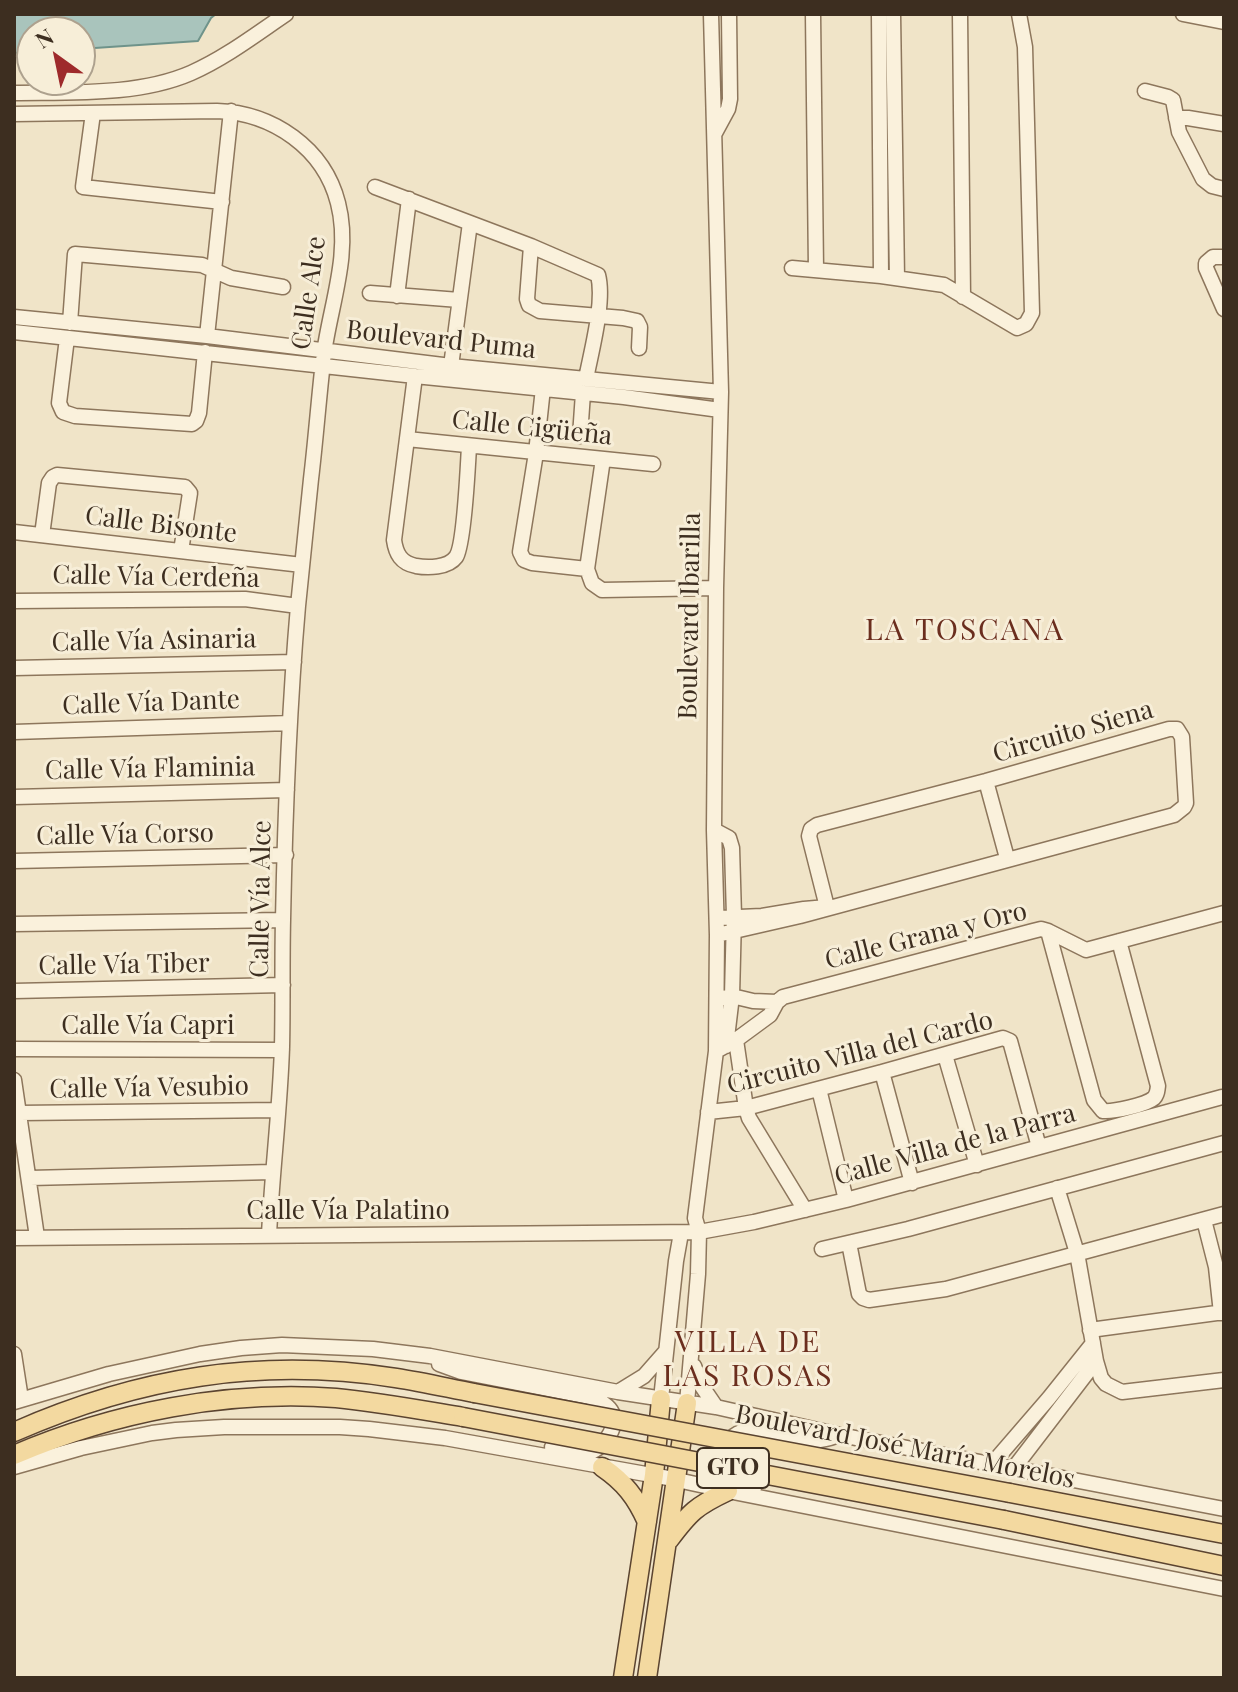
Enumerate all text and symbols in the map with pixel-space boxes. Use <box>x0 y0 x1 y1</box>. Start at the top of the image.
north arrow <box>16 16 96 96</box>
text: N <box>29 21 59 54</box>
street label: Calle Alce <box>286 234 332 352</box>
street label: Boulevard Puma <box>345 315 537 365</box>
street label: Calle Cigüeña <box>450 404 614 452</box>
street label: Calle Bisonte <box>83 500 239 550</box>
street label: Boulevard Ibarilla <box>673 512 707 720</box>
street label: Calle Vía Cerdeña <box>52 560 260 594</box>
district label: LA TOSCANA <box>865 613 1065 649</box>
street label: Calle Vía Asinaria <box>51 624 257 658</box>
street label: Calle Vía Dante <box>62 684 240 722</box>
street label: Circuito Siena <box>989 694 1157 770</box>
street label: Calle Vía Flaminia <box>45 752 255 786</box>
street label: Calle Vía Corso <box>36 818 214 852</box>
street label: Calle Vía Alce <box>244 820 278 978</box>
street label: Calle Grana y Oro <box>822 896 1030 976</box>
street label: Calle Vía Tiber <box>38 948 210 982</box>
street label: Circuito Villa del Cardo <box>724 1005 996 1101</box>
street label: Calle Vía Capri <box>61 1010 235 1042</box>
street label: Calle Vía Vesubio <box>49 1071 249 1105</box>
street label: Calle Villa de la Parra <box>831 1098 1079 1192</box>
street label: Calle Vía Palatino <box>246 1195 450 1227</box>
district label: VILLA DE LAS ROSAS <box>662 1325 834 1396</box>
street label: Boulevard José María Morelos <box>733 1399 1077 1495</box>
road number: GTO <box>697 1448 769 1488</box>

